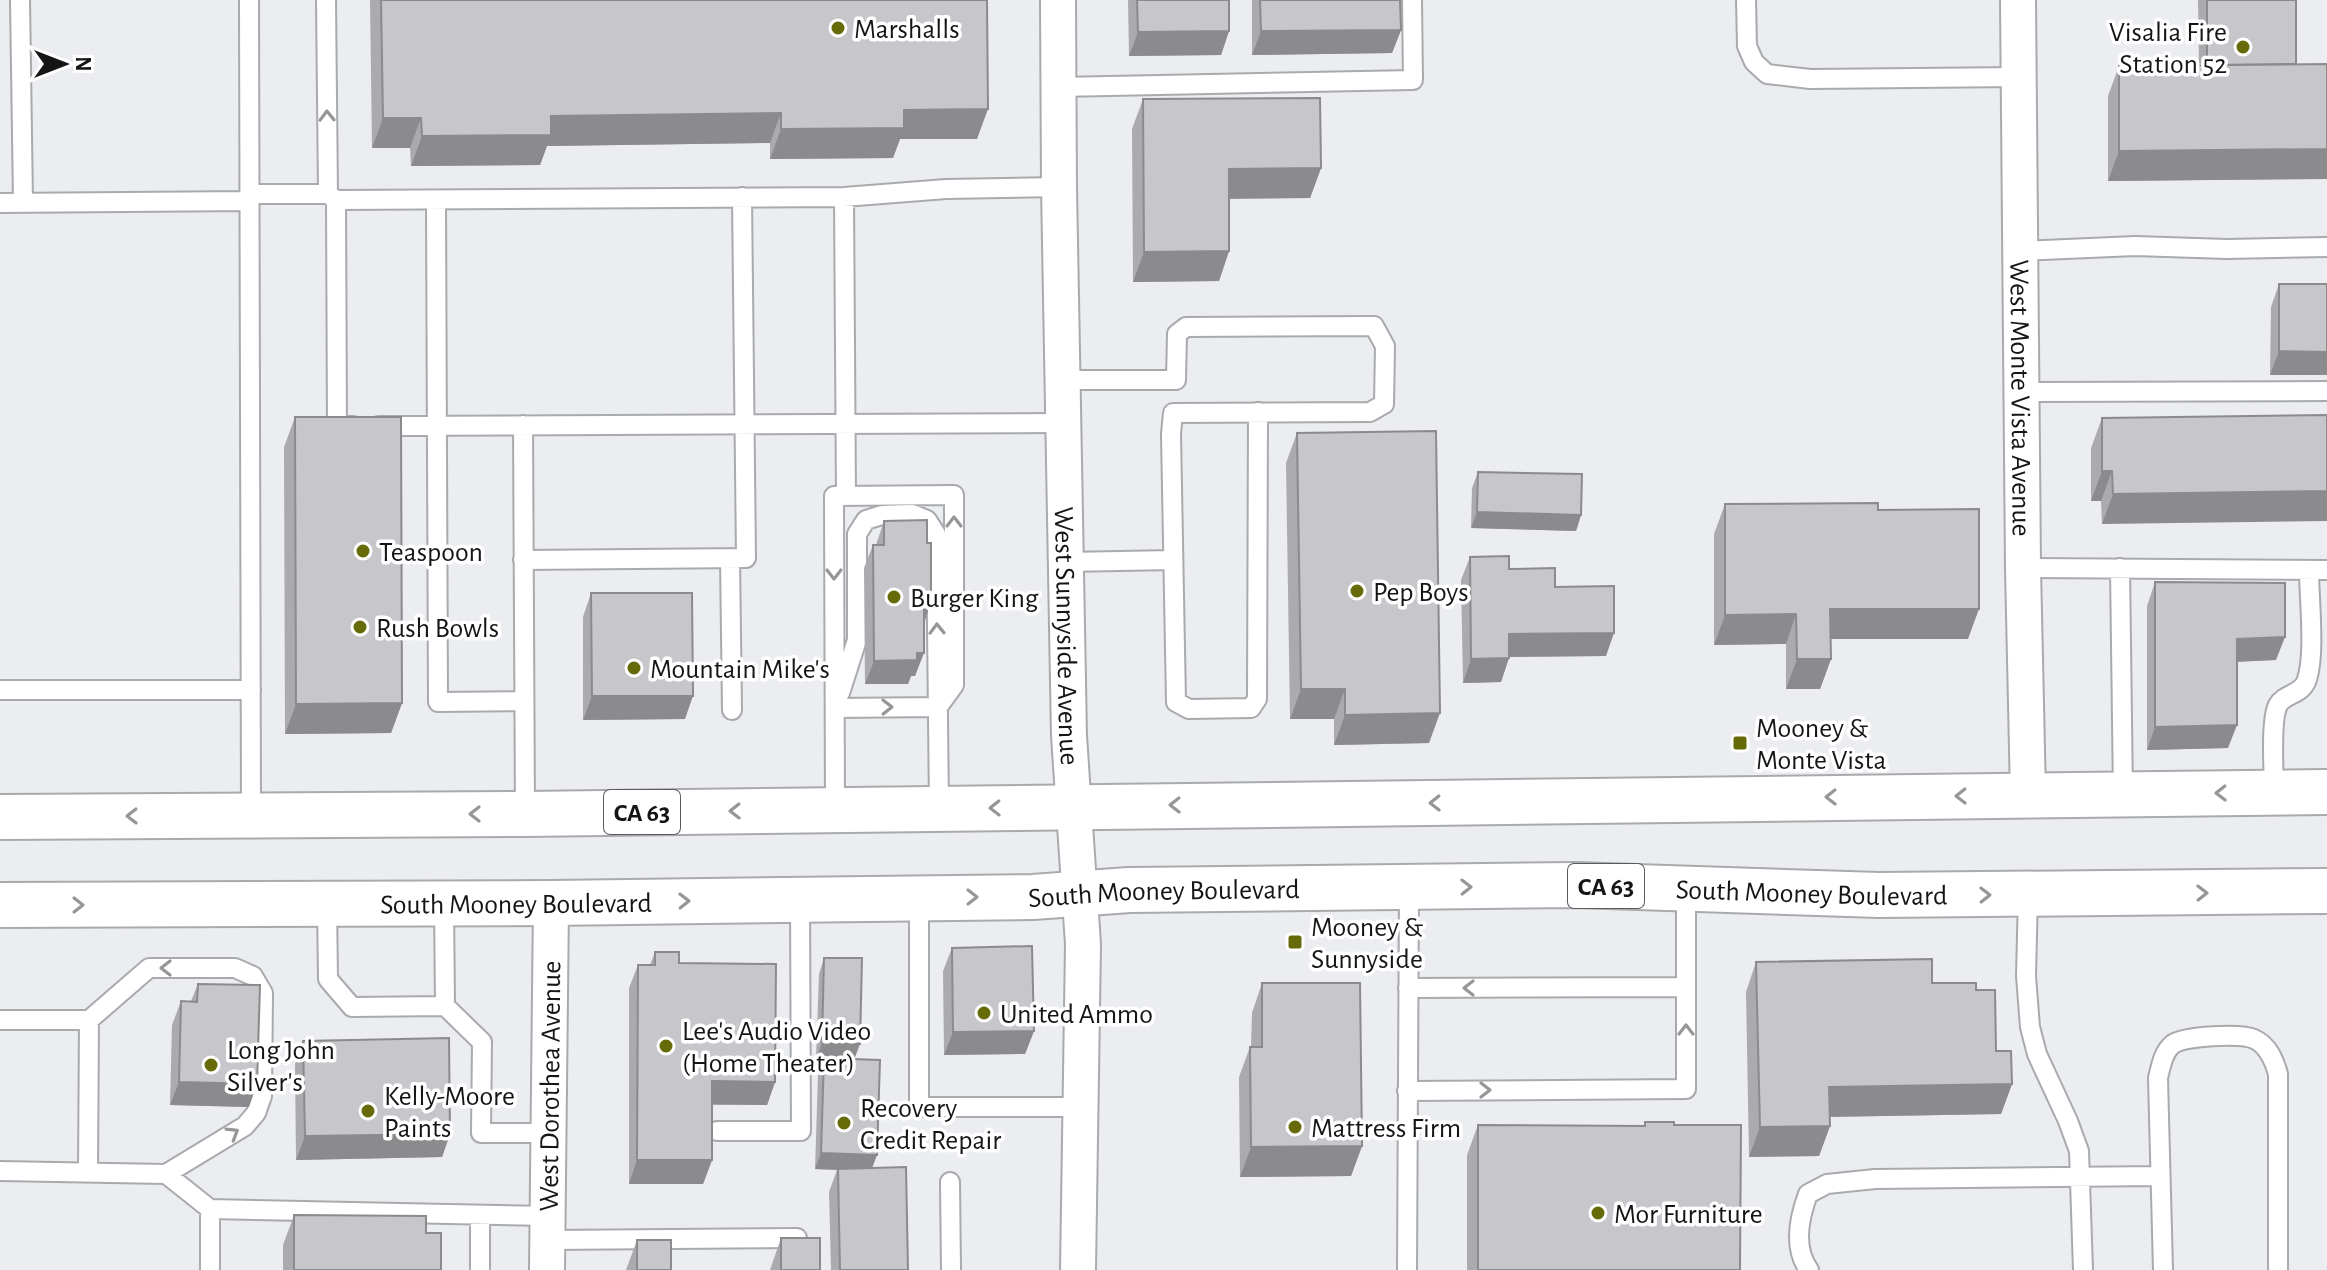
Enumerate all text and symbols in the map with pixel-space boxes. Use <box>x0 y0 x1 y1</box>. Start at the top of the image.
place label: Marshalls <box>854 16 960 44</box>
marker: Marshalls <box>829 19 847 37</box>
place label: Visalia Fire Station 52 <box>2109 19 2227 79</box>
north arrow <box>24 24 104 104</box>
marker: Visalia Fire Station 52 <box>2234 38 2252 56</box>
text: N <box>72 56 94 72</box>
one-way arrow <box>318 109 336 122</box>
street label: West Monte Vista Avenue <box>2004 259 2035 537</box>
street label: West Sunnyside Avenue <box>1049 506 1083 766</box>
one-way arrow <box>945 515 963 528</box>
place label: Teaspoon <box>379 539 483 567</box>
marker: Teaspoon <box>354 542 372 560</box>
one-way arrow <box>825 568 843 581</box>
place label: Pep Boys <box>1373 579 1469 607</box>
marker: Pep Boys <box>1348 582 1366 600</box>
place label: Burger King <box>910 585 1039 613</box>
marker: Burger King <box>885 588 903 606</box>
place label: Rush Bowls <box>376 615 499 643</box>
marker: Rush Bowls <box>351 618 369 636</box>
one-way arrow <box>928 622 946 635</box>
place label: Mountain Mike's <box>650 656 830 684</box>
marker: Mountain Mike's <box>625 659 643 677</box>
one-way arrow <box>881 699 894 716</box>
place label: Mooney & Monte Vista <box>1756 715 1886 775</box>
marker: Mooney & Monte Vista <box>1731 734 1749 752</box>
one-way arrow <box>2214 785 2227 802</box>
one-way arrow <box>1954 787 1967 805</box>
one-way arrow <box>1824 788 1837 806</box>
road number: CA 63 <box>604 790 680 834</box>
one-way arrow <box>1428 794 1441 811</box>
one-way arrow <box>1168 796 1181 814</box>
one-way arrow <box>988 799 1001 817</box>
one-way arrow <box>728 802 741 820</box>
one-way arrow <box>468 805 481 823</box>
one-way arrow <box>125 807 138 825</box>
road number: CA 63 <box>1568 864 1644 908</box>
street label: South Mooney Boulevard <box>1027 876 1300 913</box>
street label: South Mooney Boulevard <box>1675 876 1948 911</box>
one-way arrow <box>1460 878 1473 895</box>
one-way arrow <box>2196 884 2209 902</box>
one-way arrow <box>1979 886 1992 903</box>
one-way arrow <box>966 888 979 906</box>
street label: South Mooney Boulevard <box>380 890 652 920</box>
one-way arrow <box>678 892 691 909</box>
one-way arrow <box>72 896 85 914</box>
place label: Mooney & Sunnyside <box>1311 914 1424 974</box>
marker: Mooney & Sunnyside <box>1286 933 1304 951</box>
one-way arrow <box>159 959 172 977</box>
street label: West Dorothea Avenue <box>536 961 566 1211</box>
one-way arrow <box>1462 979 1475 997</box>
place label: United Ammo <box>1000 1001 1153 1029</box>
marker: United Ammo <box>975 1004 993 1022</box>
place label: Lee's Audio Video (Home Theater) <box>682 1018 871 1078</box>
one-way arrow <box>1677 1023 1695 1036</box>
place label: Long John Silver's <box>227 1037 335 1097</box>
marker: Lee's Audio Video (Home Theater) <box>657 1037 675 1055</box>
marker: Long John Silver's <box>202 1056 220 1074</box>
one-way arrow <box>1479 1081 1492 1099</box>
place label: Kelly-Moore Paints <box>384 1083 515 1143</box>
place label: Recovery Credit Repair <box>860 1095 1001 1155</box>
marker: Kelly-Moore Paints <box>359 1102 377 1120</box>
marker: Recovery Credit Repair <box>835 1114 853 1132</box>
place label: Mattress Firm <box>1311 1115 1461 1143</box>
marker: Mattress Firm <box>1286 1118 1304 1136</box>
one-way arrow <box>224 1127 239 1143</box>
place label: Mor Furniture <box>1614 1201 1763 1229</box>
marker: Mor Furniture <box>1589 1204 1607 1222</box>

